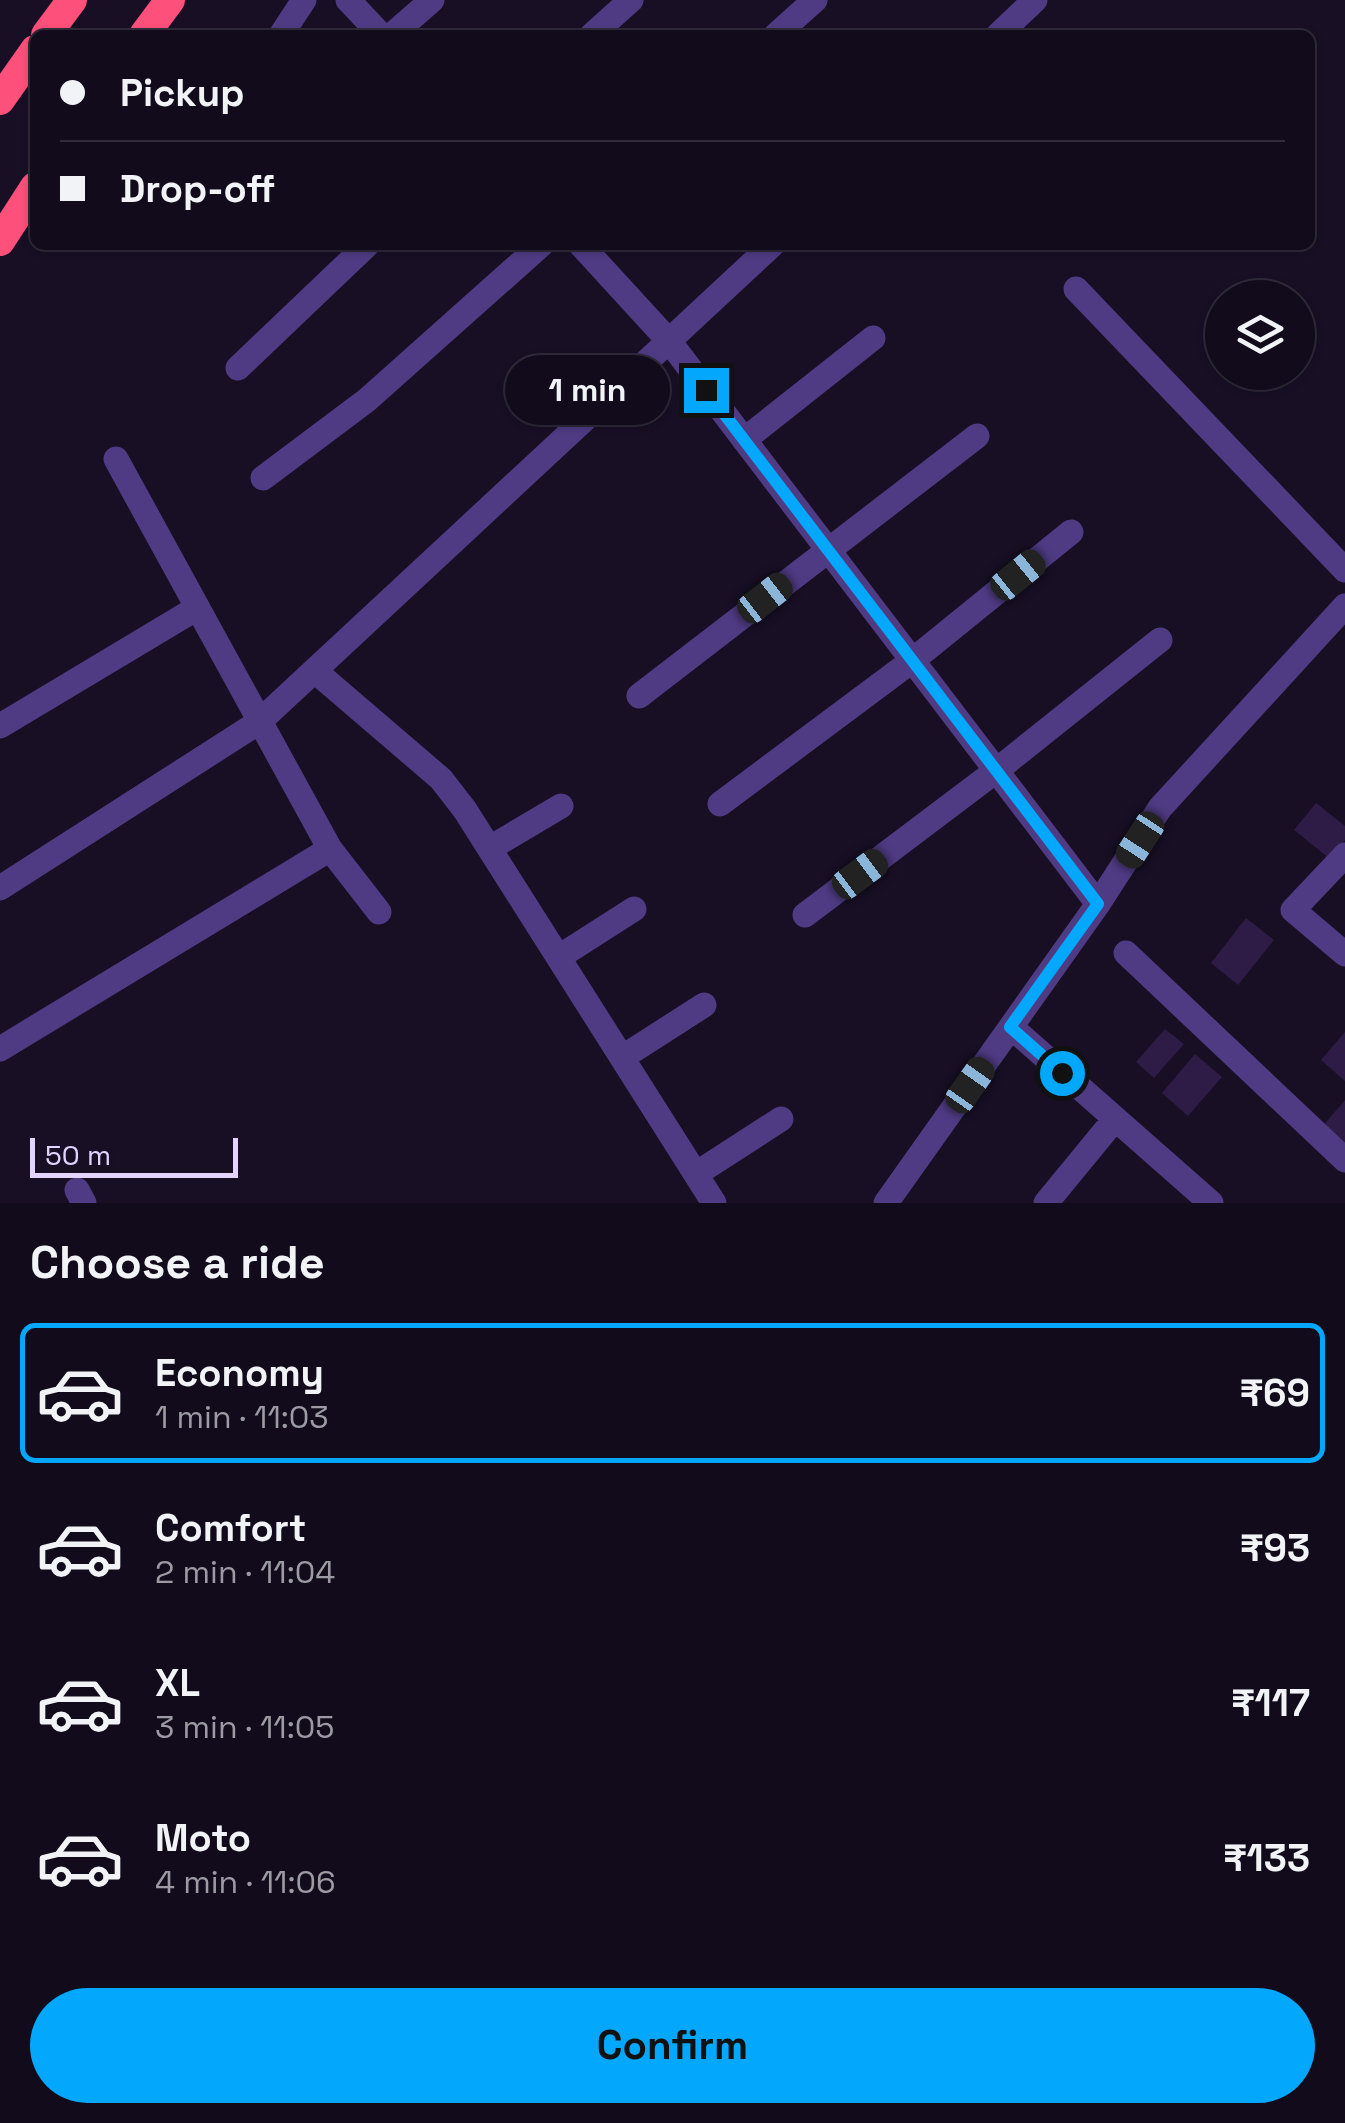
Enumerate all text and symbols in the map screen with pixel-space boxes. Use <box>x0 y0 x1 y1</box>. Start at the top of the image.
text: Pickup <box>120 69 244 117</box>
text: Drop-off <box>120 165 275 213</box>
map controls <box>1205 280 1315 390</box>
button: layers <box>1205 280 1315 390</box>
callout: 1 min <box>506 355 671 425</box>
route end <box>684 368 729 413</box>
text: 1 min <box>548 370 627 410</box>
car <box>985 544 1051 606</box>
car <box>732 568 798 628</box>
car <box>1111 807 1169 873</box>
car <box>827 844 893 904</box>
route start <box>1040 1051 1085 1096</box>
car <box>941 1052 999 1118</box>
scale bar <box>30 1133 238 1178</box>
text: 50 m <box>45 1137 111 1173</box>
text: Choose a ride <box>30 1234 325 1291</box>
icon: car <box>35 1348 125 1438</box>
text: Economy <box>155 1349 324 1397</box>
text: ₹69 <box>1239 1369 1310 1417</box>
text: 1 min · 11:03 <box>155 1397 329 1437</box>
icon: car <box>35 1503 125 1593</box>
text: Comfort <box>155 1504 306 1552</box>
text: ₹93 <box>1240 1524 1310 1572</box>
text: 2 min · 11:04 <box>155 1552 335 1592</box>
icon: car <box>35 1658 125 1748</box>
text: XL <box>155 1659 200 1707</box>
text: ₹117 <box>1231 1679 1310 1727</box>
text: 3 min · 11:05 <box>155 1707 335 1747</box>
icon: car <box>35 1813 125 1903</box>
text: Moto <box>155 1814 251 1862</box>
text: ₹133 <box>1223 1834 1310 1882</box>
text: 4 min · 11:06 <box>155 1862 336 1902</box>
button: Confirm <box>30 1988 1315 2103</box>

